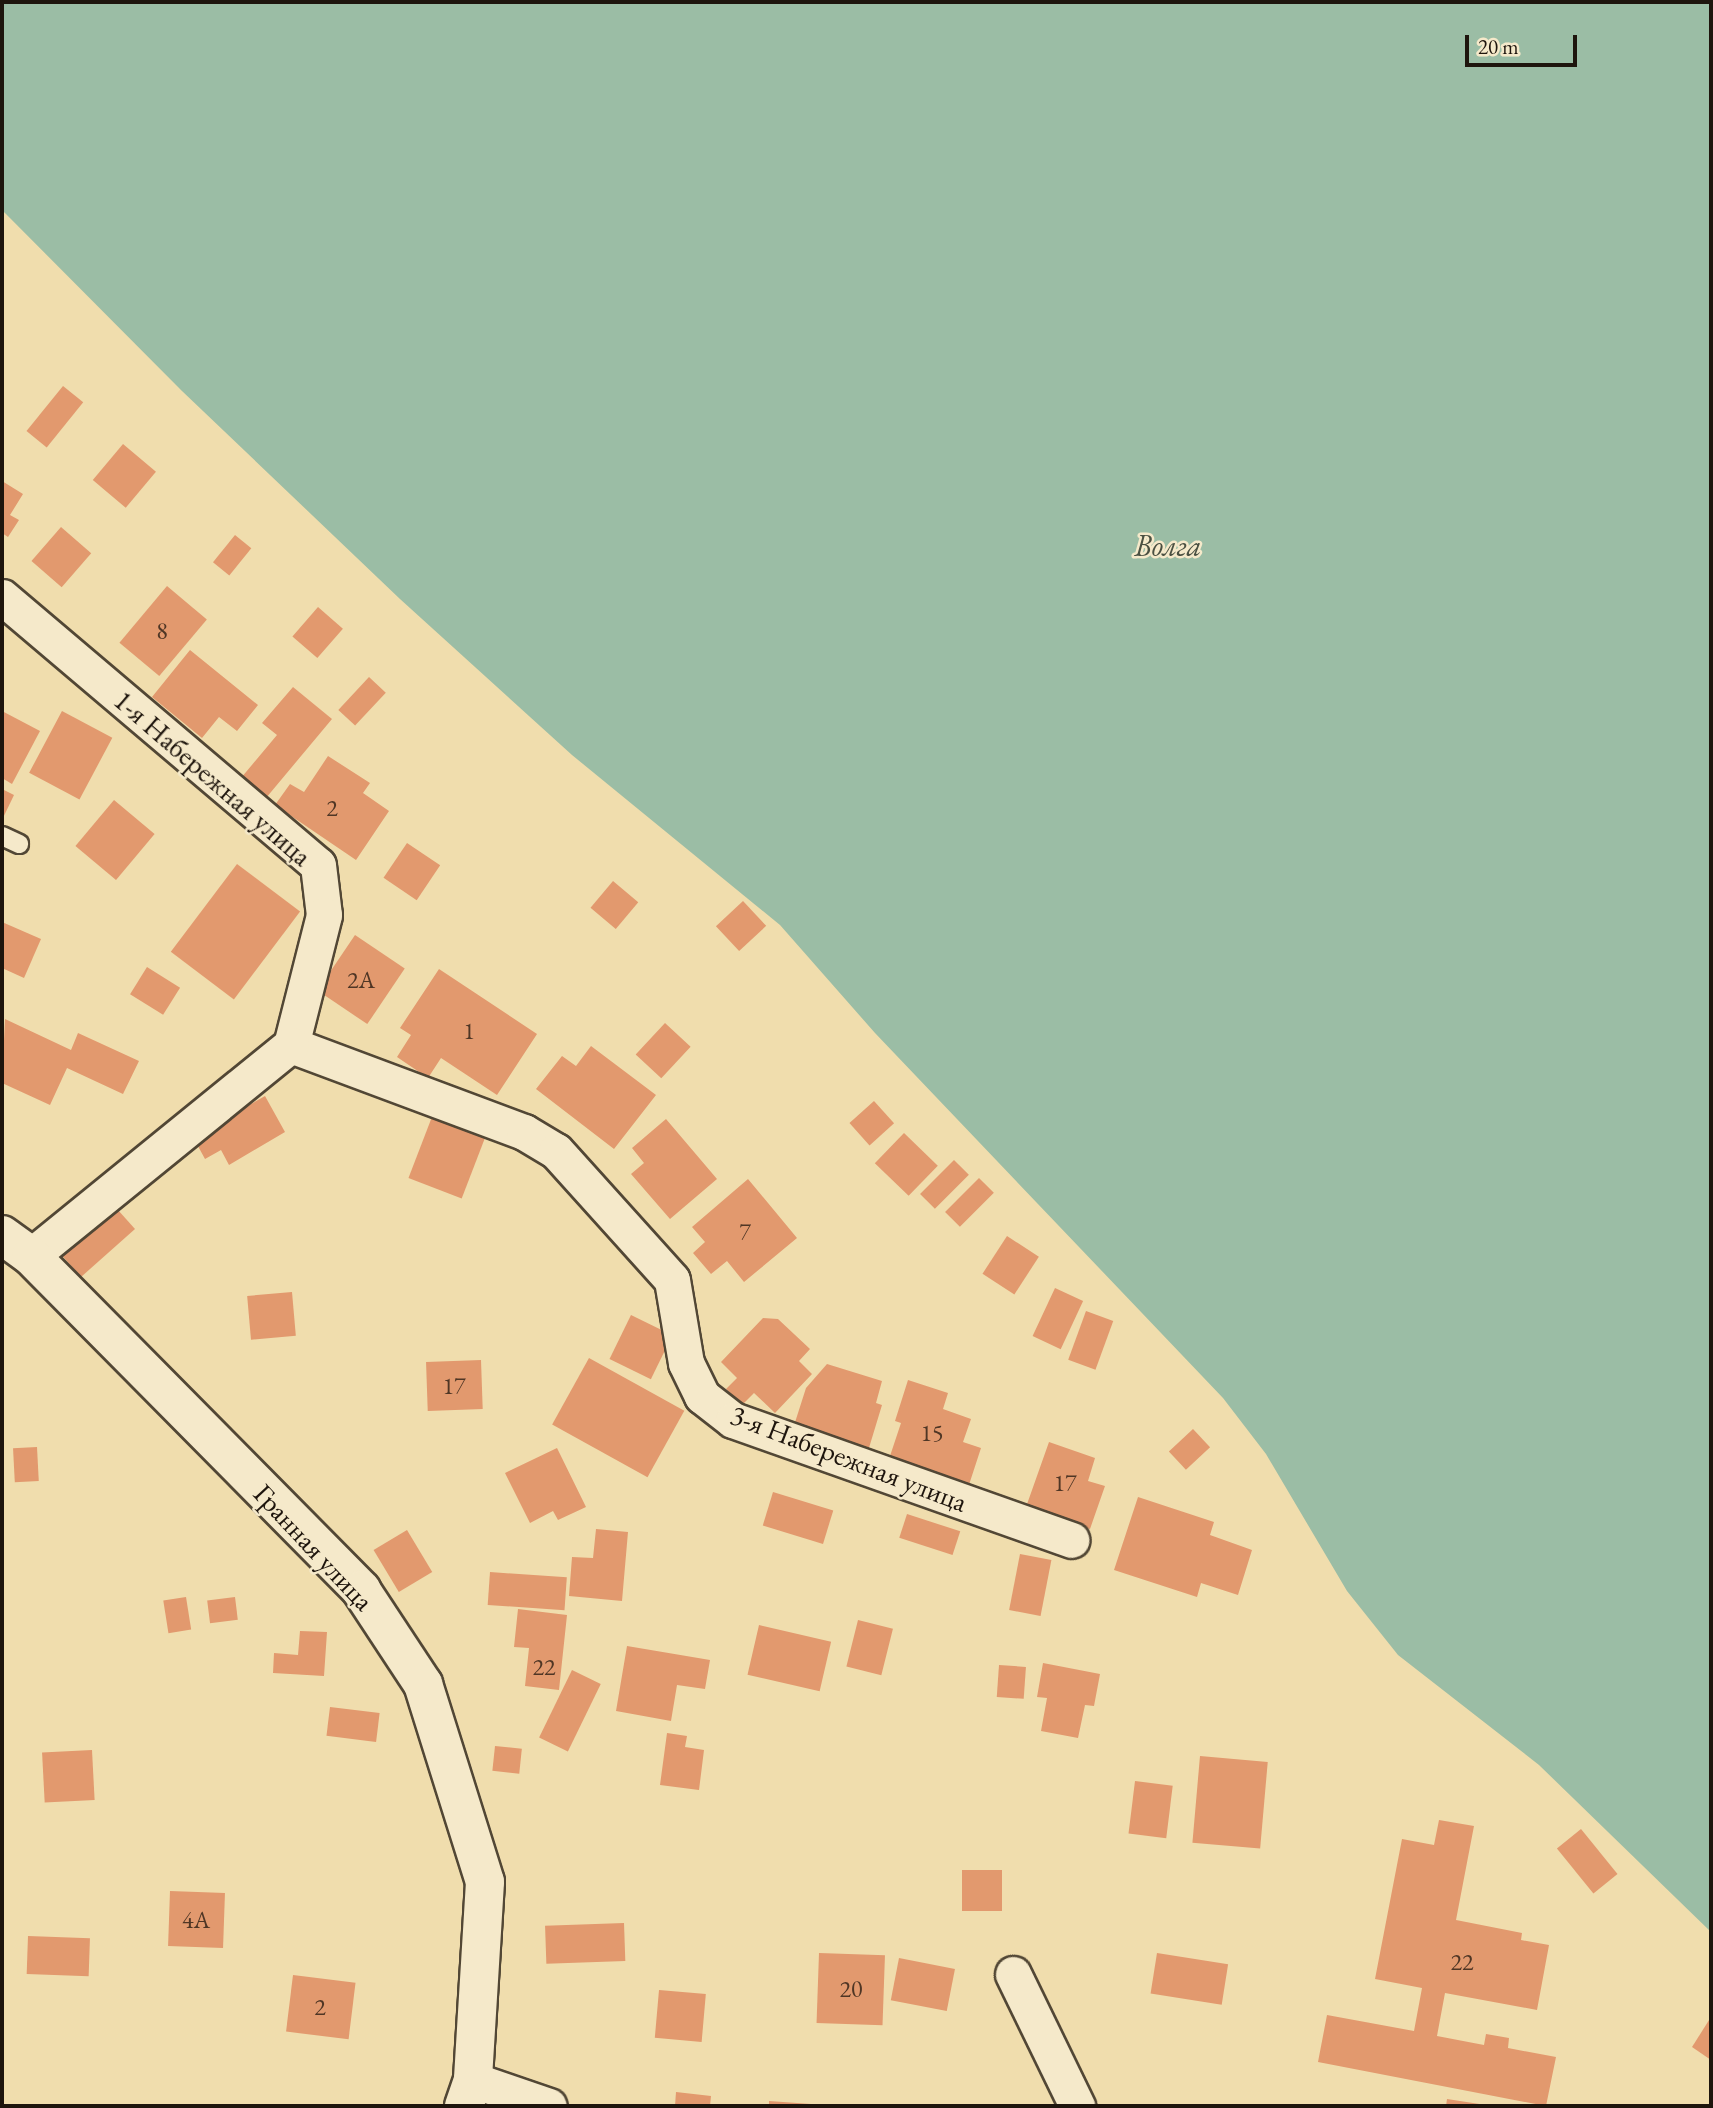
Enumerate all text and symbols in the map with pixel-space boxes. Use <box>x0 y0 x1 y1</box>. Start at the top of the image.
scale bar <box>1468 21 1580 65</box>
text: 20 m <box>1478 33 1519 60</box>
water label: Волга <box>1134 528 1202 564</box>
house number: 8 <box>156 617 168 645</box>
street label: 1-я Набережная улица <box>107 683 319 873</box>
house number: 2 <box>326 794 338 822</box>
house number: 2А <box>347 966 375 994</box>
house number: 1 <box>463 1017 475 1045</box>
house number: 7 <box>739 1218 751 1246</box>
house number: 17 <box>442 1372 466 1400</box>
street label: 3-я Набережная улица <box>726 1397 972 1519</box>
house number: 15 <box>920 1419 944 1447</box>
house number: 17 <box>1053 1469 1077 1497</box>
street label: Гранная улица <box>247 1477 381 1617</box>
house number: 22 <box>532 1653 556 1681</box>
house number: 4А <box>182 1906 210 1934</box>
house number: 22 <box>1450 1948 1474 1976</box>
house number: 20 <box>839 1975 863 2003</box>
house number: 2 <box>314 1993 326 2021</box>

